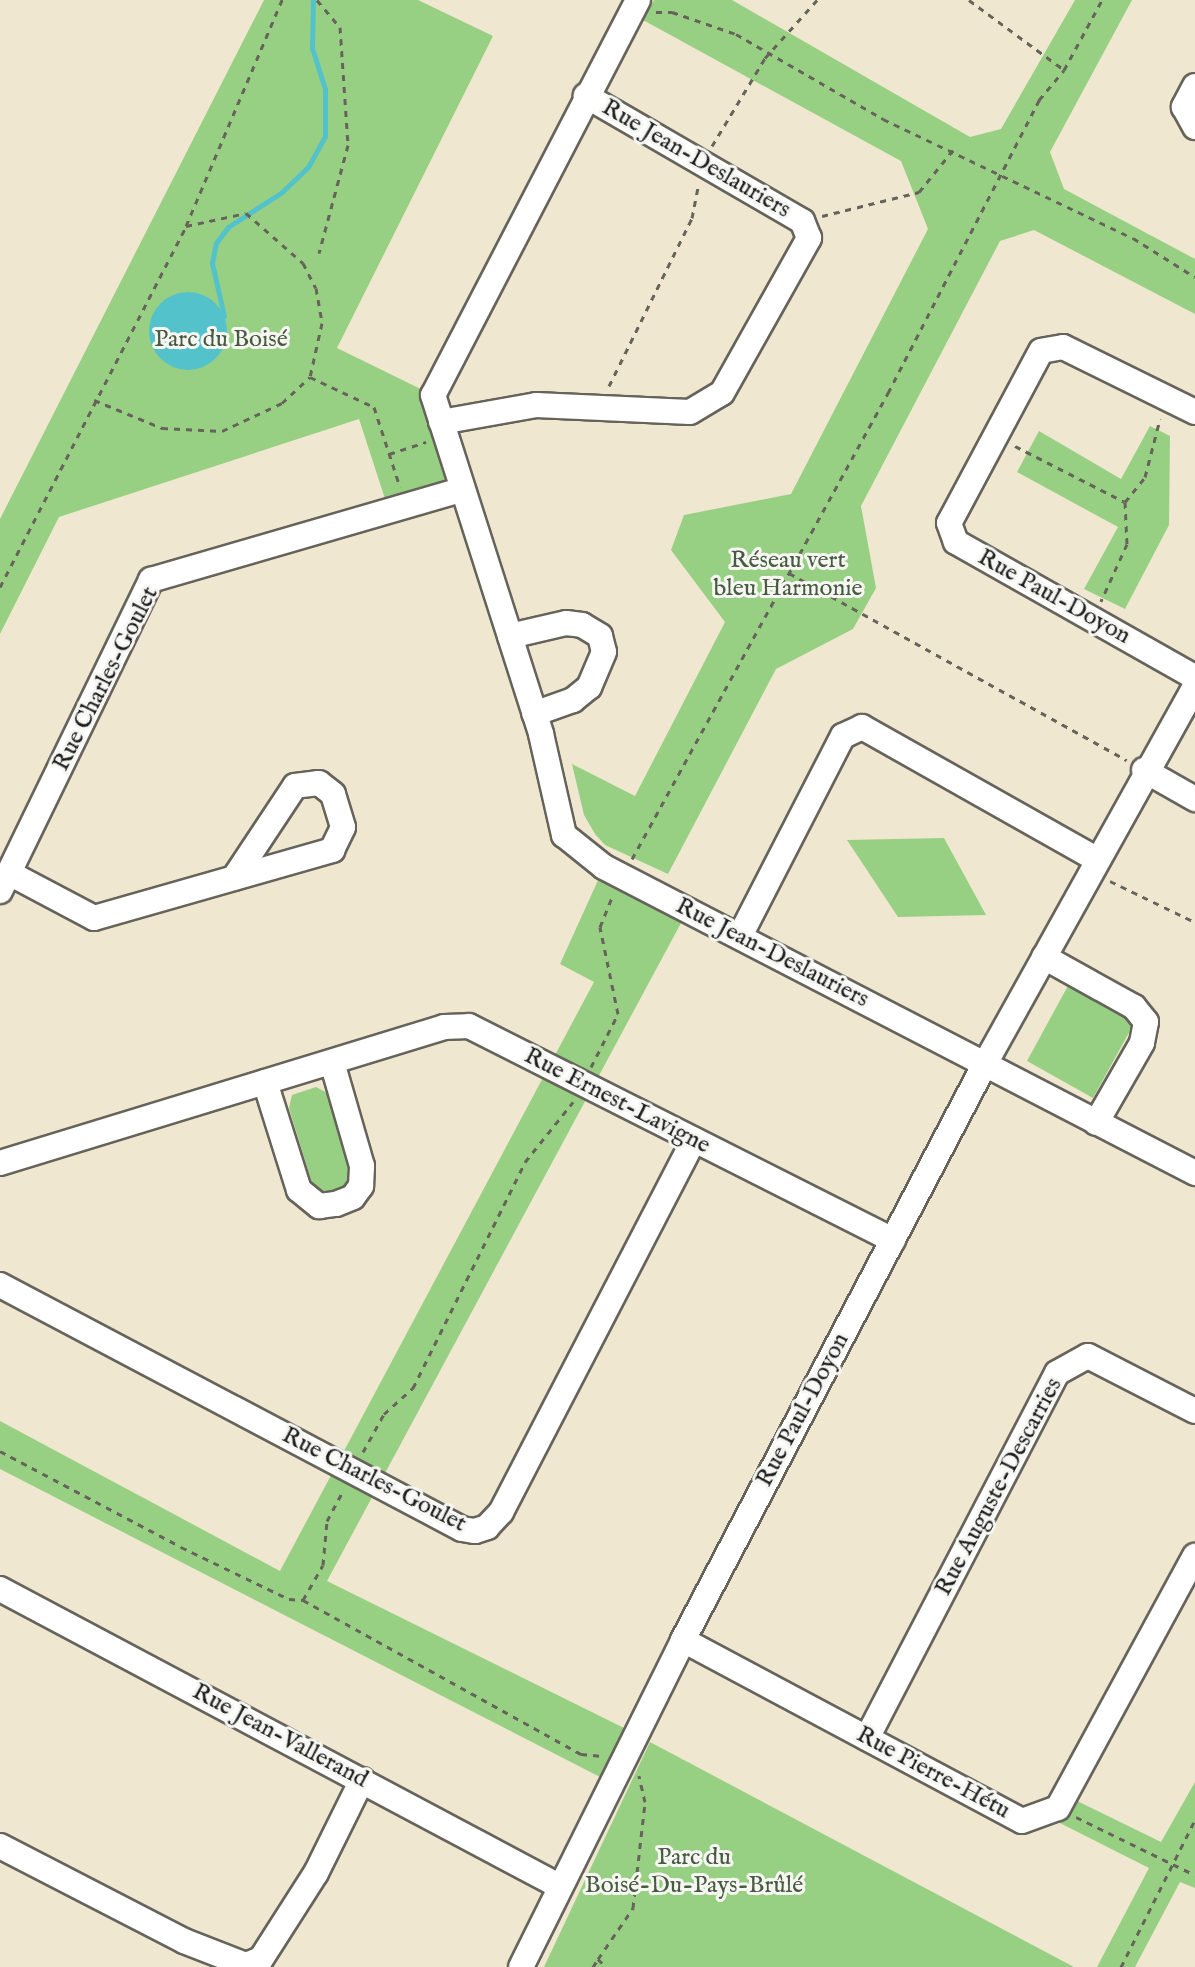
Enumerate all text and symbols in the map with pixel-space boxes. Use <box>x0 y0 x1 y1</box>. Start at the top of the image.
street label: Rue Jean-Deslauriers <box>597 93 795 225</box>
park label: Parc du Boisé <box>154 326 288 354</box>
street label: Rue Paul-Doyon <box>973 543 1135 651</box>
park label: Réseau vert bleu Harmonie <box>713 547 863 603</box>
street label: Rue Charles-Goulet <box>47 582 165 776</box>
street label: Rue Jean-Deslauriers <box>671 892 873 1014</box>
street label: Rue Ernest-Lavigne <box>519 1042 715 1160</box>
street label: Rue Paul-Doyon <box>750 1328 856 1492</box>
street label: Rue Auguste-Descarries <box>929 1373 1069 1601</box>
street label: Rue Charles-Goulet <box>277 1421 471 1539</box>
street label: Rue Jean-Vallerand <box>187 1678 373 1794</box>
street label: Rue Pierre-Hétu <box>851 1720 1015 1826</box>
park label: Parc du Boisé-Du-Pays-Brûlé <box>585 1844 803 1900</box>

